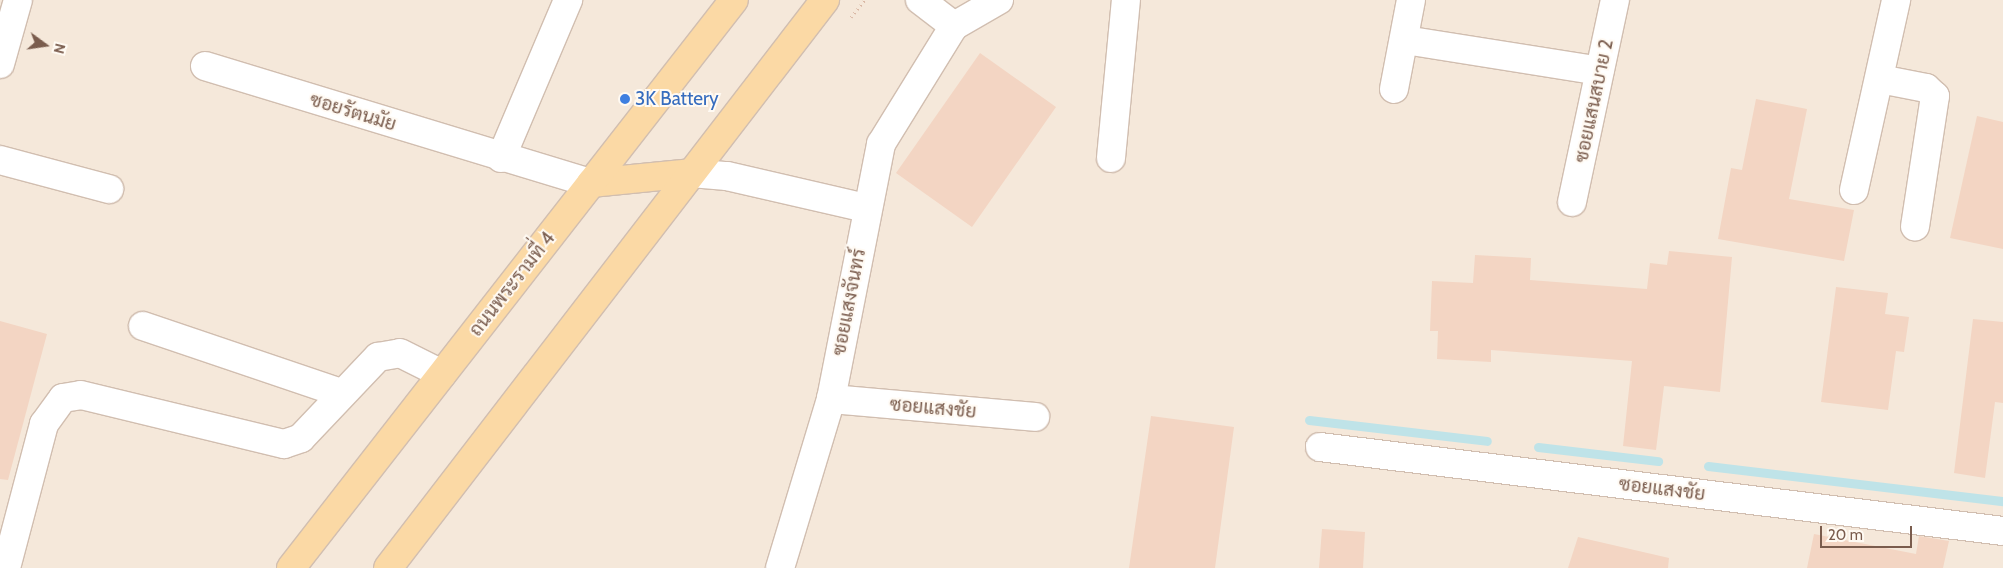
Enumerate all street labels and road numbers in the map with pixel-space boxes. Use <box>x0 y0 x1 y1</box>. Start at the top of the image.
street label: ซอยแสนสบาย 2 <box>1570 37 1618 165</box>
street label: ซอยรัตนมัย <box>307 88 399 136</box>
street label: ถนนพระรามที่ 4 <box>464 227 560 341</box>
street label: ซอยแสงจันทร์ <box>827 246 871 358</box>
street label: ซอยแสงชัย <box>889 393 977 423</box>
street label: ซอยแสงชัย <box>1618 472 1706 506</box>

